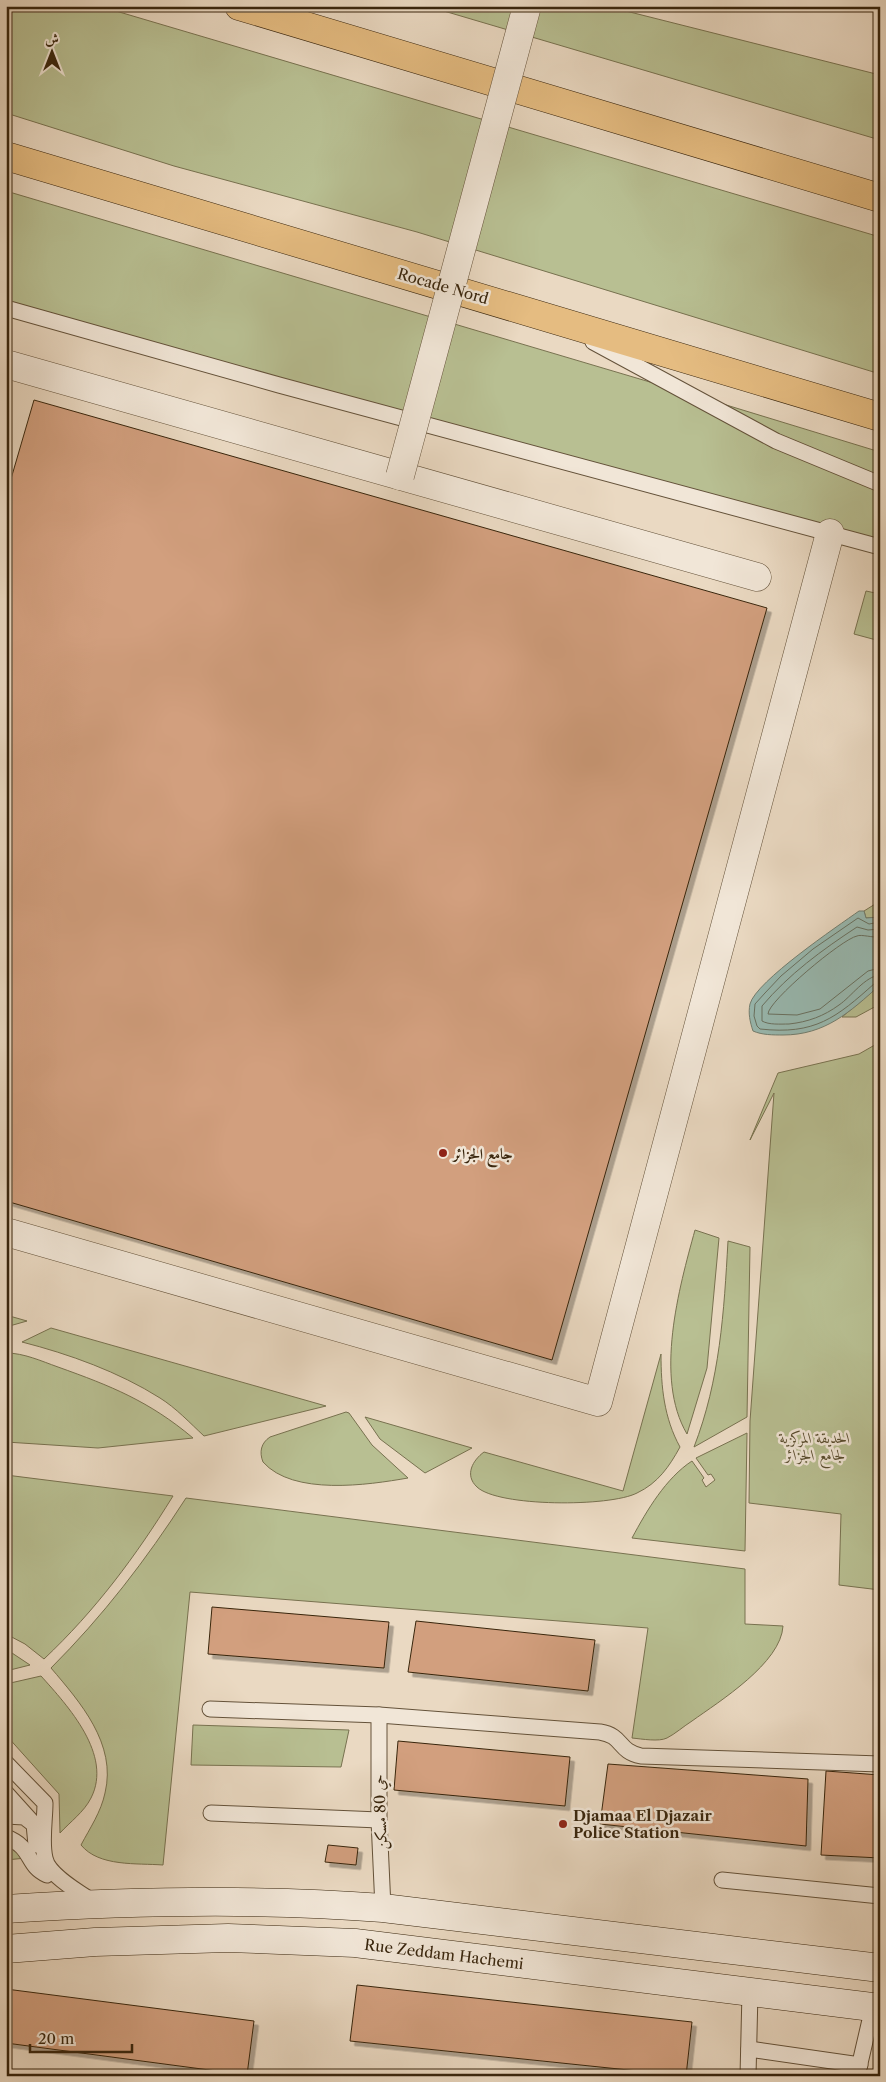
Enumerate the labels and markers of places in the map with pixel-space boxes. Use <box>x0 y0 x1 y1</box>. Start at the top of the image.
place label: جامع الجزائر <box>451 1144 513 1168</box>
marker: جامع الجزائر <box>437 1147 449 1159</box>
place label: Djamaa El Djazair Police Station <box>573 1806 713 1842</box>
marker: Djamaa El Djazair Police Station <box>557 1818 569 1830</box>

